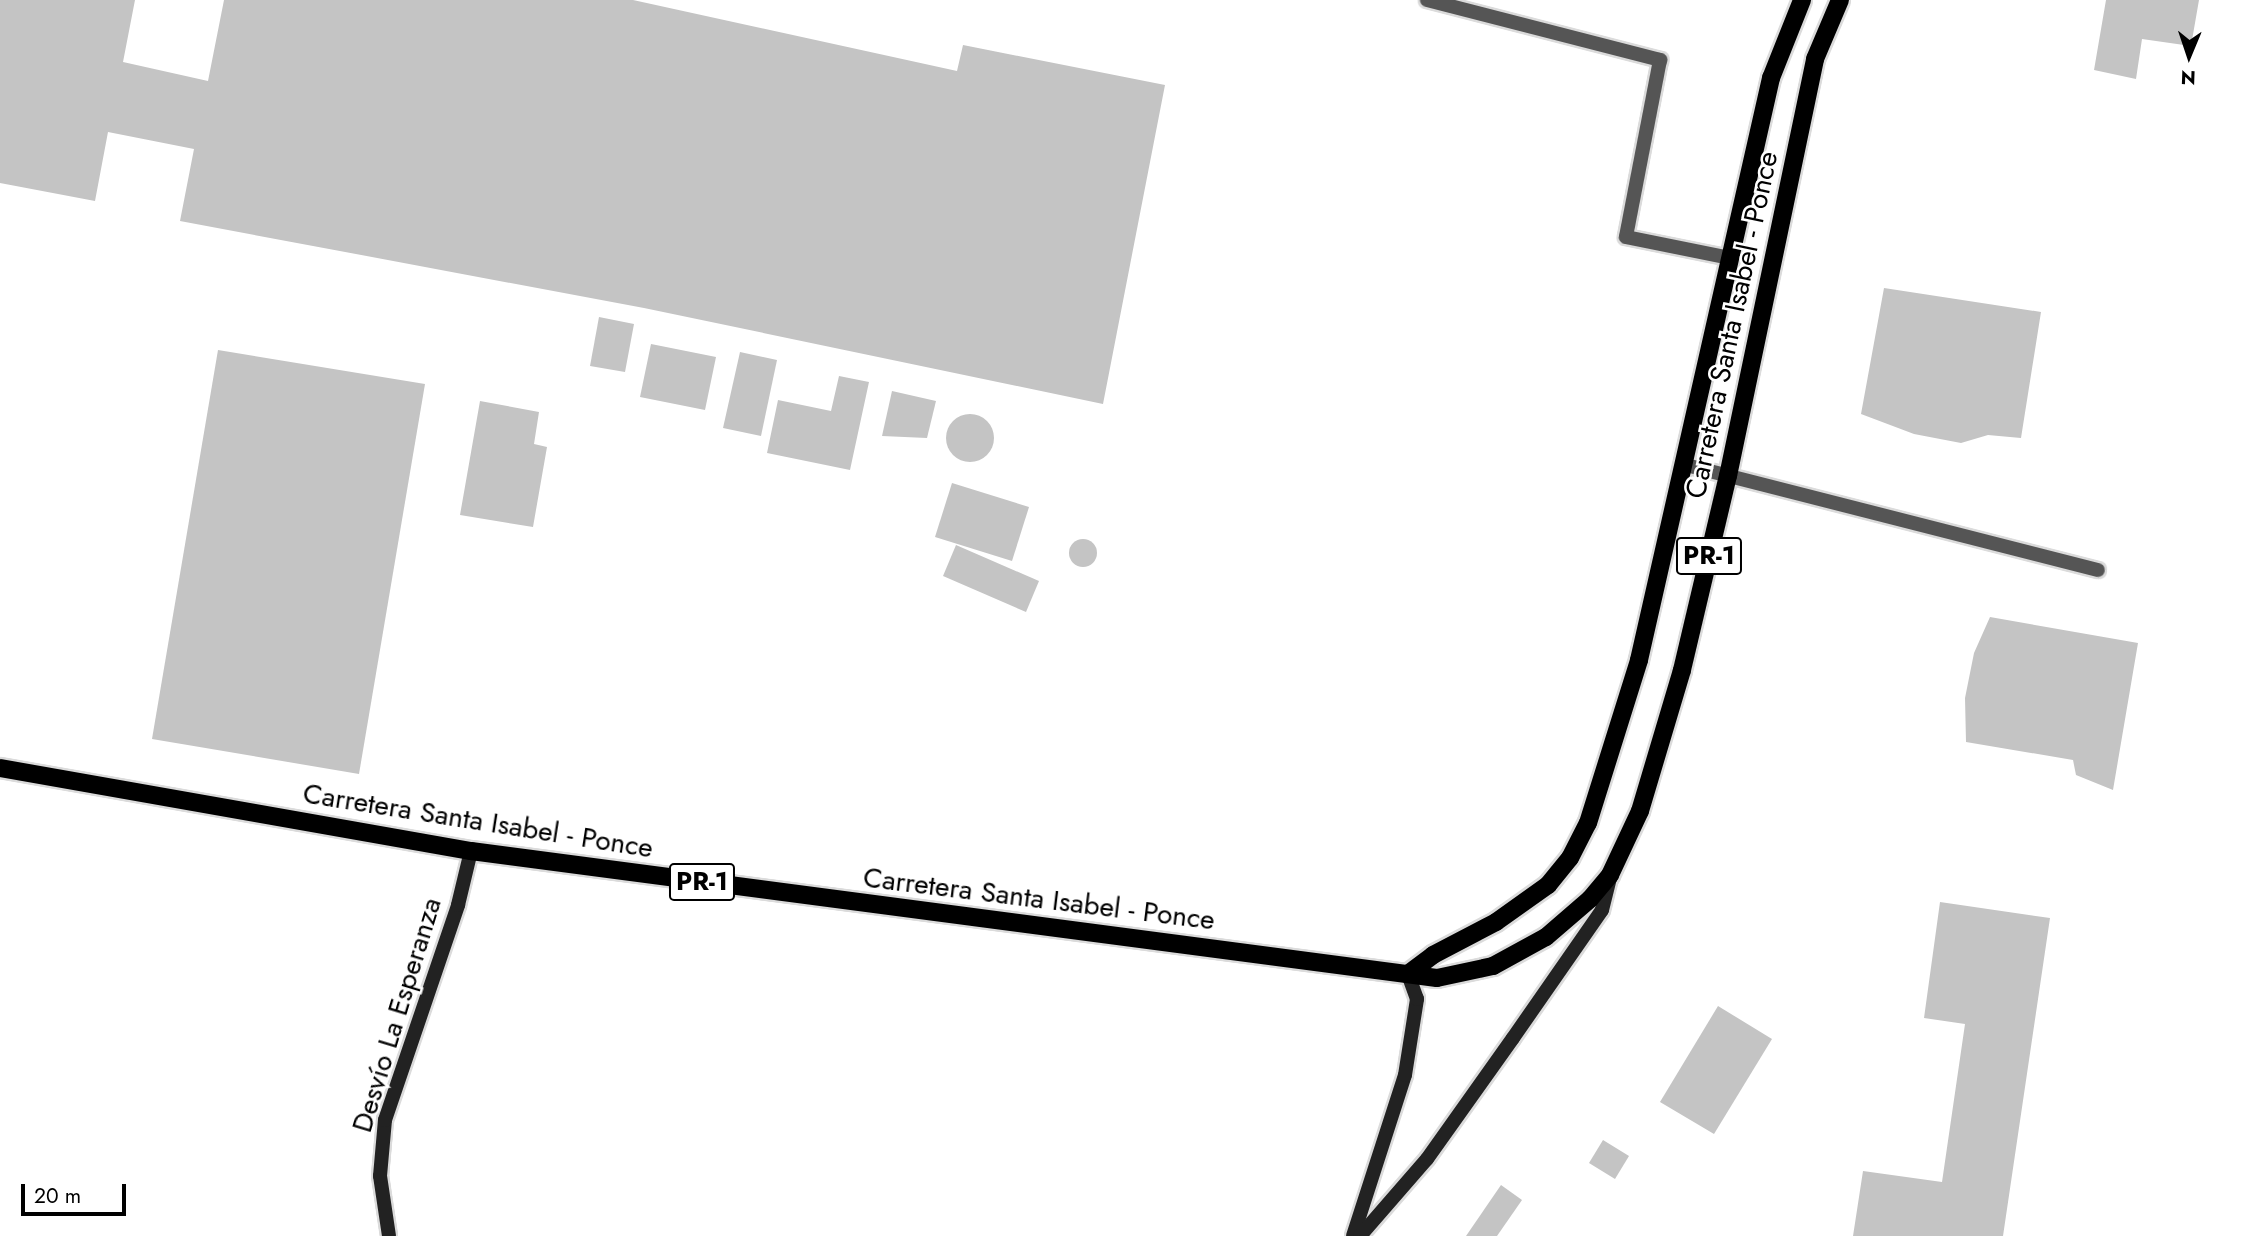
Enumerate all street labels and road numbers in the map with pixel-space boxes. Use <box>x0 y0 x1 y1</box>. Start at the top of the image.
street label: Carretera Santa Isabel - Ponce <box>1679 148 1785 502</box>
road number: PR-1 <box>1676 534 1742 578</box>
street label: Carretera Santa Isabel - Ponce <box>301 777 655 865</box>
road number: PR-1 <box>669 860 735 904</box>
street label: Carretera Santa Isabel - Ponce <box>861 861 1217 937</box>
street label: Desvío La Esperanza <box>345 894 449 1136</box>

